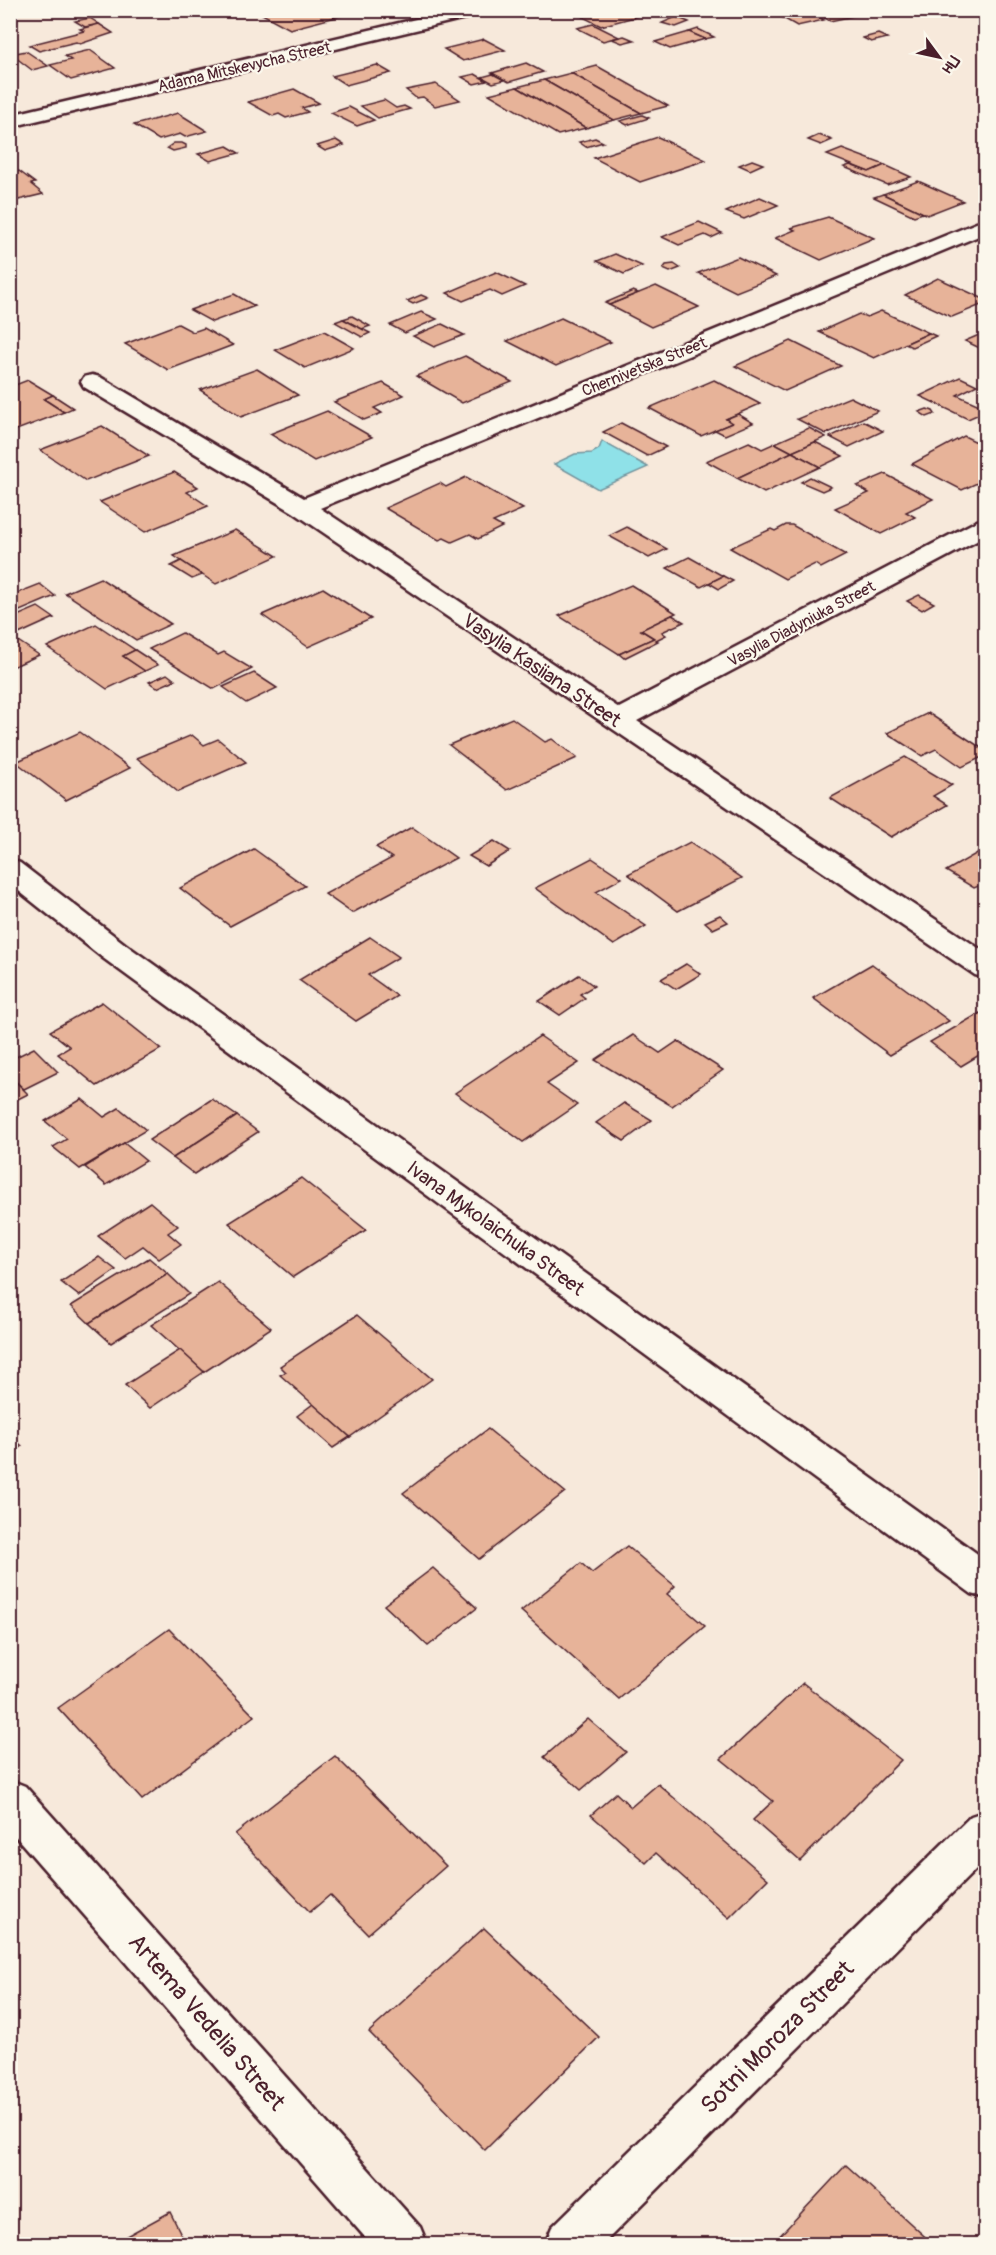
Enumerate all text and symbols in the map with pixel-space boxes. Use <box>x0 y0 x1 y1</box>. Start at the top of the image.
north arrow <box>909 27 969 87</box>
street label: Adama Mitskevycha Street <box>156 37 333 97</box>
text: Пн <box>938 52 964 77</box>
street label: Chernivetska Street <box>579 333 710 401</box>
street label: Vasylia Diadyniuka Street <box>724 576 879 671</box>
street label: Vasylia Kasiiana Street <box>458 608 627 733</box>
street label: Ivana Mykolaichuka Street <box>402 1155 590 1302</box>
street label: Artema Vedelia Street <box>122 1928 291 2117</box>
street label: Sotni Moroza Street <box>695 1954 860 2120</box>

